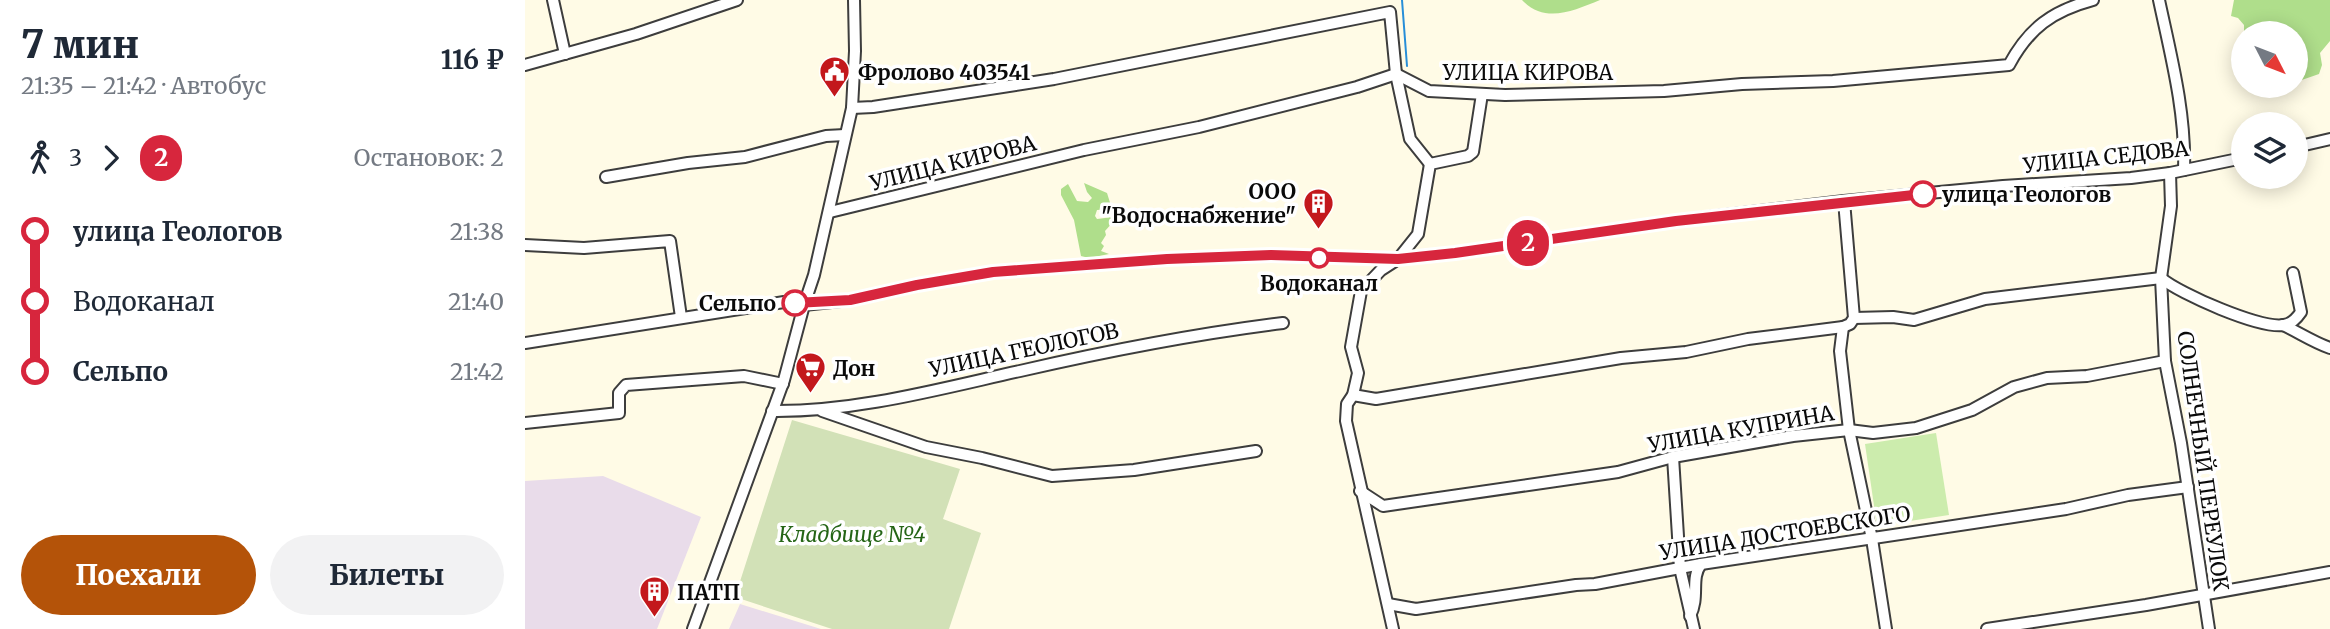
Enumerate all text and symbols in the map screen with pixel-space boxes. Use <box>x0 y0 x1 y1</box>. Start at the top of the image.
text: 7 мин <box>21 21 139 68</box>
north arrow <box>2231 21 2308 98</box>
map controls <box>2231 21 2308 189</box>
text: 116 ₽ <box>441 43 504 76</box>
public building icon: Фролово 403541 <box>818 55 852 99</box>
place label: Фролово 403541 <box>858 59 1030 86</box>
street label: УЛИЦА КИРОВА <box>1442 59 1613 86</box>
text: 21:35 – 21:42 · Автобус <box>21 71 266 100</box>
button: layers <box>2231 112 2308 189</box>
street label: УЛИЦА КИРОВА <box>866 129 1039 197</box>
street label: УЛИЦА СЕДОВА <box>2021 135 2190 179</box>
icon: walk <box>21 139 59 177</box>
icon: forward <box>92 139 130 177</box>
text: 2 <box>154 142 168 173</box>
text: 3 <box>69 143 82 172</box>
text: Остановок: 2 <box>354 143 504 172</box>
place label: ООО "Водоснабжение" <box>1101 178 1296 229</box>
marker: улица Геологов <box>1910 181 1936 207</box>
place label: улица Геологов <box>1942 181 2111 208</box>
building icon: ООО "Водоснабжение" <box>1302 186 1336 230</box>
text: улица Геологов <box>73 215 282 248</box>
text: 21:38 <box>450 217 504 246</box>
line badge: 2 <box>1505 220 1551 266</box>
text: 2 <box>1521 227 1535 258</box>
marker: Водоканал <box>1309 248 1329 268</box>
place label: Водоканал <box>1260 270 1378 297</box>
text: Водоканал <box>73 285 215 318</box>
text: 21:40 <box>448 287 504 316</box>
place label: Сельпо <box>699 290 776 317</box>
marker: Сельпо <box>782 290 808 316</box>
street label: УЛИЦА ГЕОЛОГОВ <box>926 317 1121 383</box>
street label: СОЛНЕЧНЫЙ ПЕРЕУЛОК <box>2171 329 2235 593</box>
supermarket icon: Дон <box>793 351 827 395</box>
text: Сельпо <box>73 355 168 388</box>
place label: Дон <box>833 355 876 382</box>
text: 21:42 <box>450 357 504 386</box>
street label: УЛИЦА КУПРИНА <box>1645 399 1836 459</box>
street label: УЛИЦА ДОСТОЕВСКОГО <box>1657 500 1912 566</box>
park label: Кладбище №4 <box>779 521 925 548</box>
button: Поехали <box>21 535 256 615</box>
button: Билеты <box>270 535 504 615</box>
building icon: ПАТП <box>637 575 671 619</box>
place label: ПАТП <box>677 579 740 606</box>

